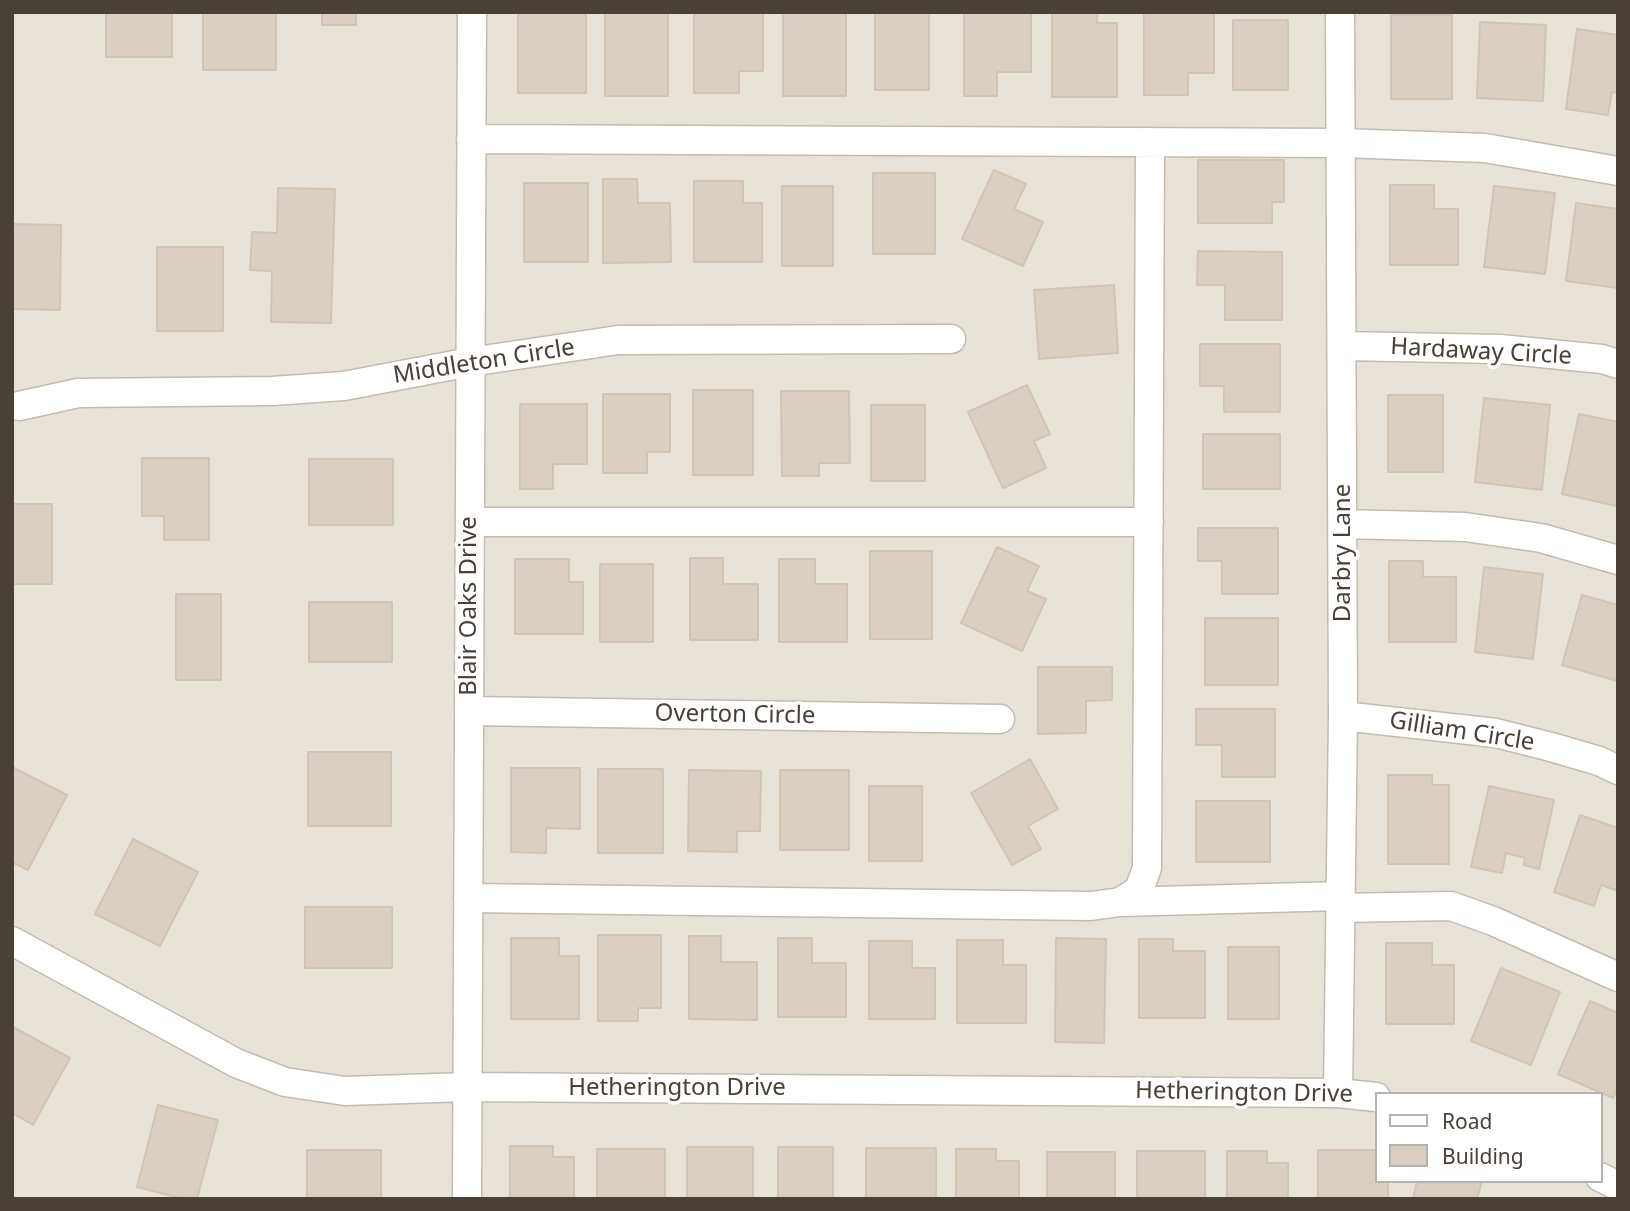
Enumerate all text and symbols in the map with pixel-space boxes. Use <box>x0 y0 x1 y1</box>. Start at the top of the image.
street label: Middleton Circle <box>391 333 577 391</box>
street label: Hardaway Circle <box>1389 333 1573 371</box>
street label: Darbry Lane <box>1329 484 1357 622</box>
street label: Blair Oaks Drive <box>455 516 483 696</box>
street label: Overton Circle <box>654 699 816 731</box>
street label: Gilliam Circle <box>1387 706 1537 758</box>
street label: Hetherington Drive <box>568 1074 786 1102</box>
street label: Hetherington Drive <box>1135 1077 1353 1109</box>
legend <box>1374 1092 1602 1183</box>
text: Road <box>1442 1107 1492 1135</box>
text: Building <box>1442 1142 1524 1170</box>

